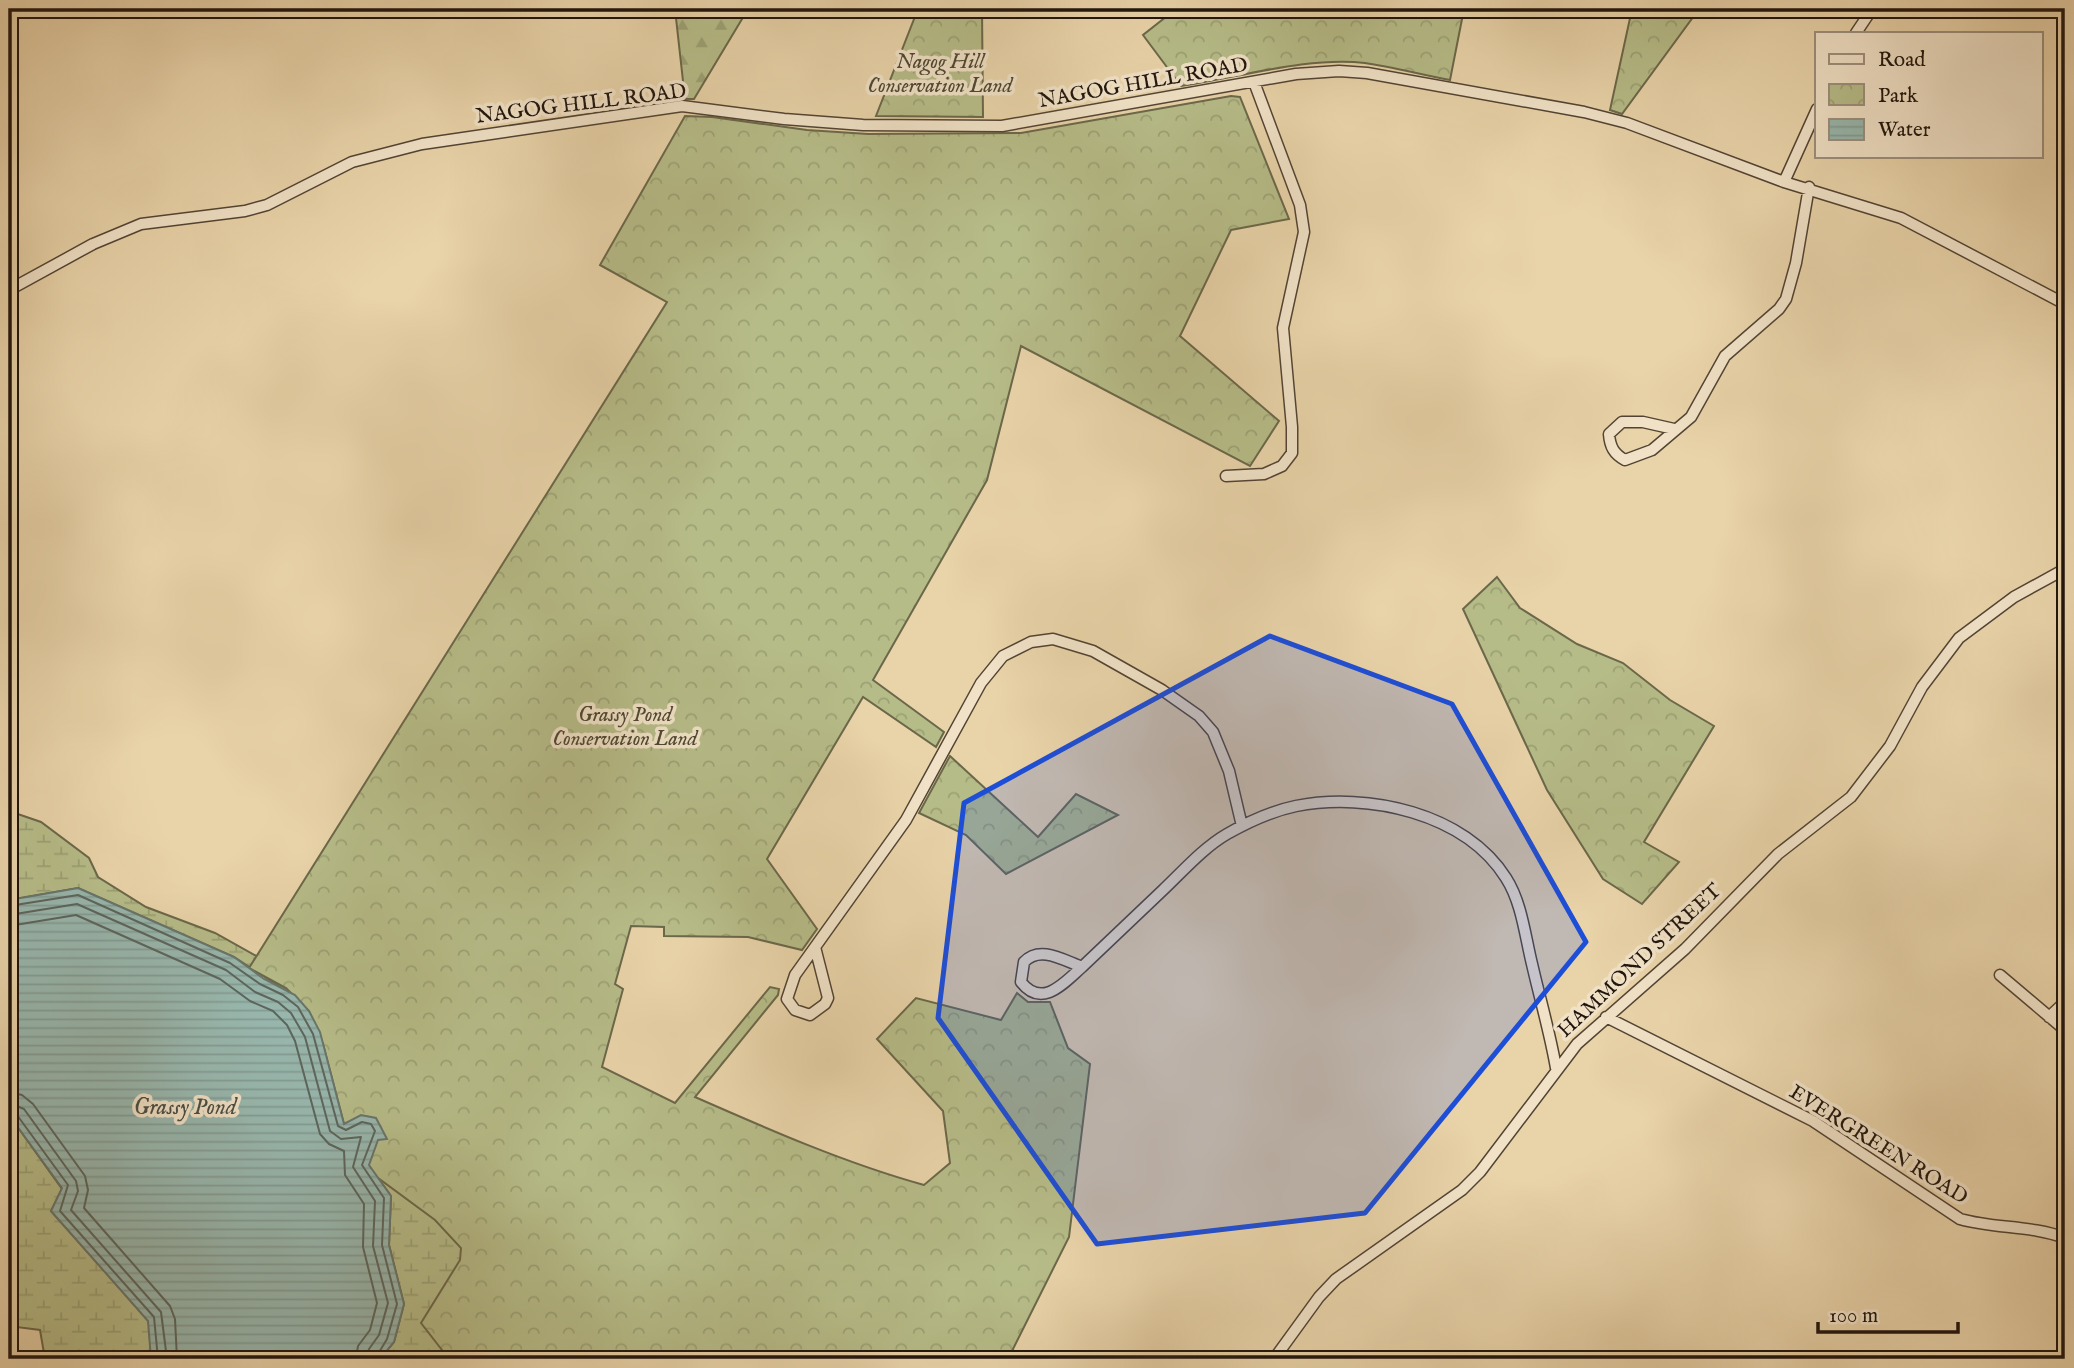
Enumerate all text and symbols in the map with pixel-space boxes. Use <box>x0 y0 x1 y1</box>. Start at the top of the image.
legend <box>1815 32 2042 158</box>
text: Road <box>1878 47 1926 74</box>
park label: Nagog Hill Conservation Land <box>868 49 1015 100</box>
street label: NAGOG HILL ROAD <box>1037 52 1250 115</box>
street label: NAGOG HILL ROAD <box>474 78 688 131</box>
text: Park <box>1878 83 1919 110</box>
text: Water <box>1878 117 1931 144</box>
park label: Grassy Pond Conservation Land <box>553 702 700 753</box>
street label: HAMMOND STREET <box>1552 878 1728 1044</box>
street label: EVERGREEN ROAD <box>1784 1079 1973 1211</box>
water label: Grassy Pond <box>133 1093 239 1122</box>
scale bar <box>1818 1291 1958 1335</box>
text: 100 m <box>1829 1303 1878 1330</box>

